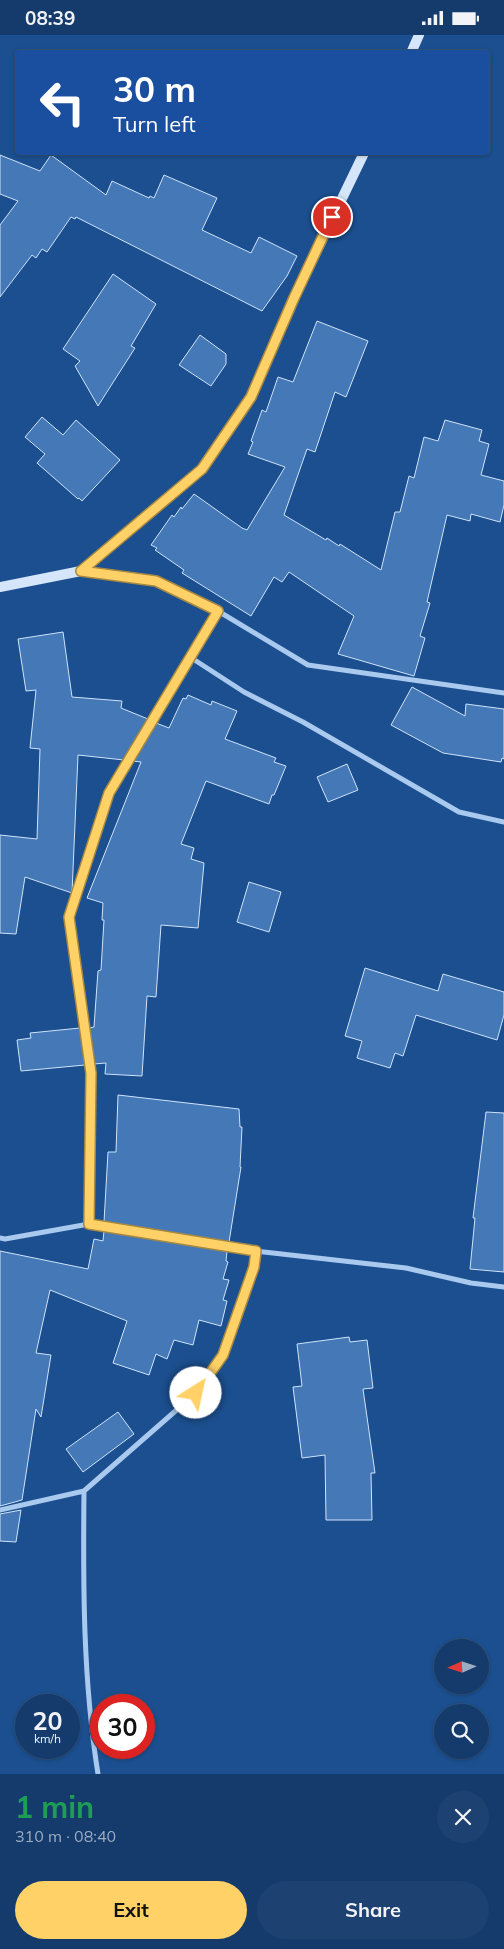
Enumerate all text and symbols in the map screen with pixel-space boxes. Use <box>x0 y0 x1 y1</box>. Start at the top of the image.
text: 08:39 <box>25 6 75 30</box>
text: 30 m <box>113 67 196 111</box>
icon: left <box>30 70 95 135</box>
text: Turn left <box>113 110 196 138</box>
pin <box>311 196 353 238</box>
icon: arrive <box>318 203 346 231</box>
position arrow <box>169 1366 221 1418</box>
north arrow <box>434 1639 489 1694</box>
map controls <box>434 1639 489 1759</box>
speed limit sign: 30 <box>90 1694 155 1759</box>
button: search <box>434 1704 489 1759</box>
text: 20 <box>32 1705 63 1736</box>
text: km/h <box>34 1731 61 1746</box>
text: 1 min <box>15 1788 94 1826</box>
button: close <box>437 1791 489 1843</box>
text: 310 m · 08:40 <box>15 1826 116 1846</box>
button: Exit <box>15 1881 247 1939</box>
button: Share <box>257 1881 489 1939</box>

